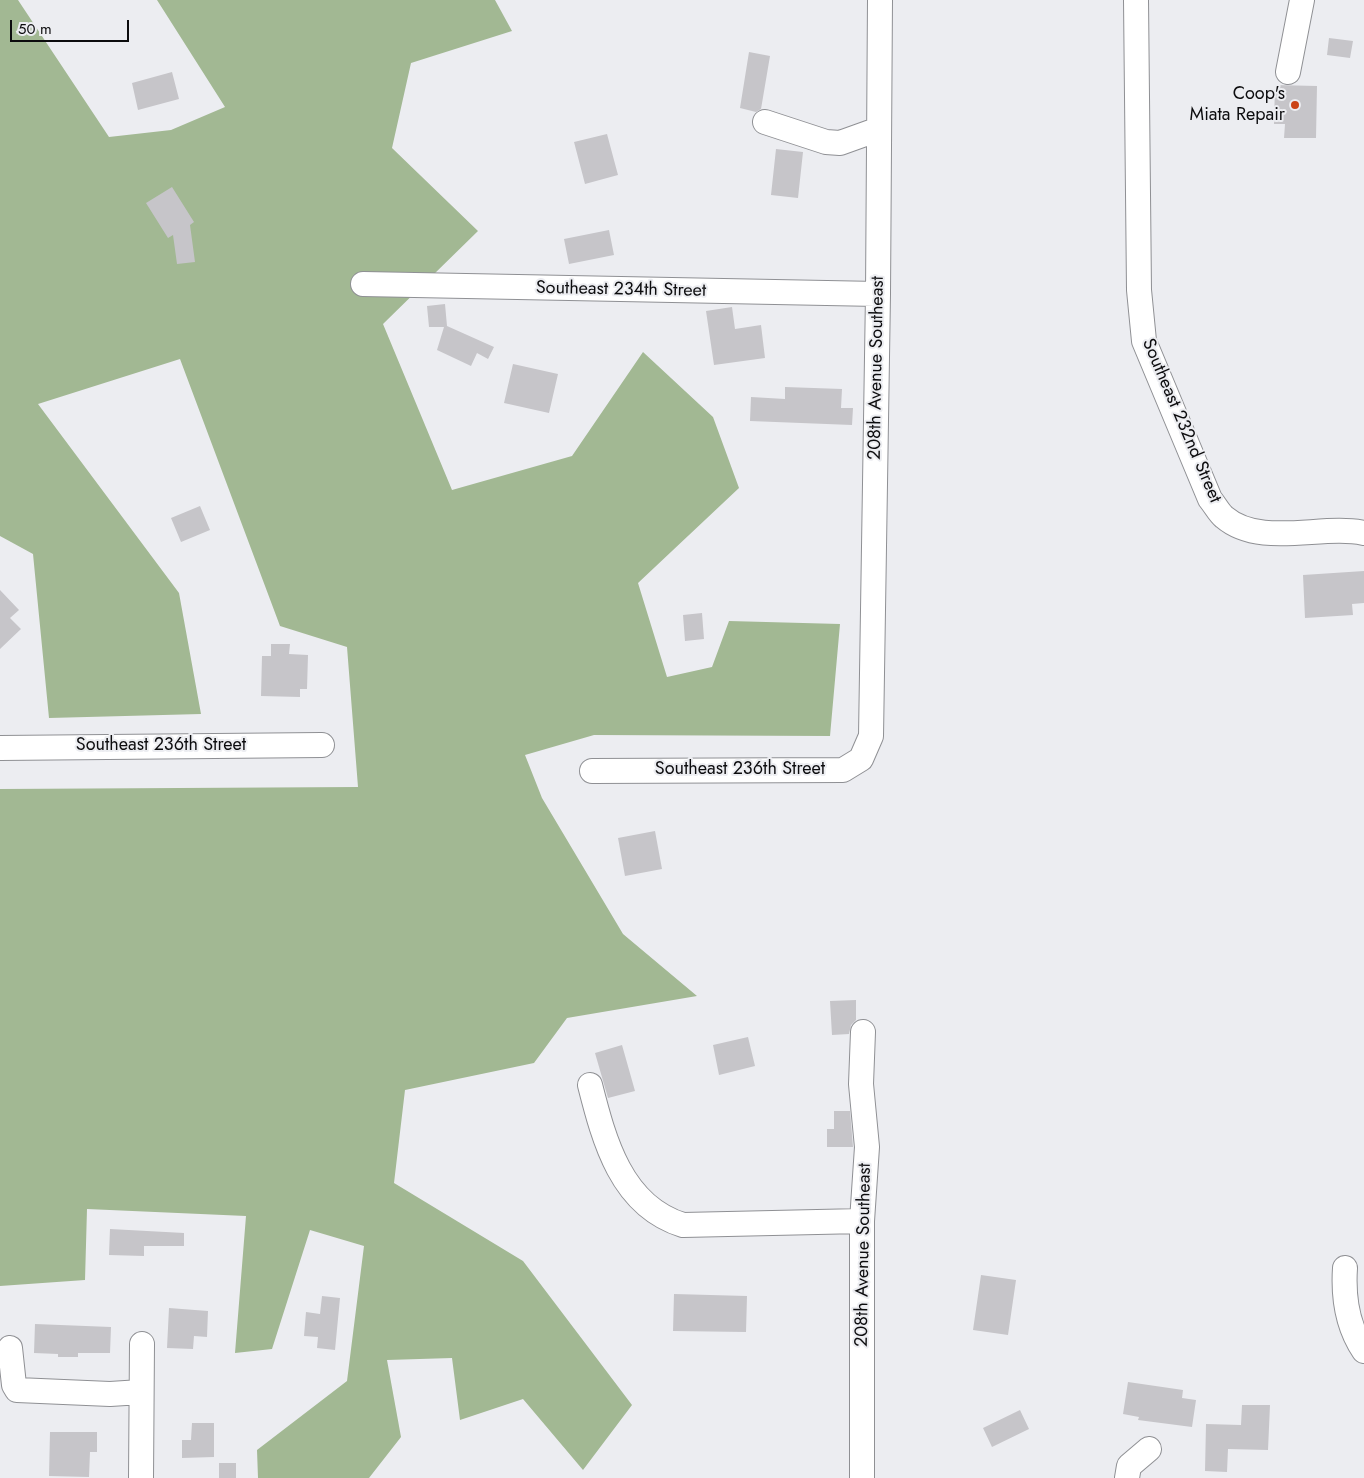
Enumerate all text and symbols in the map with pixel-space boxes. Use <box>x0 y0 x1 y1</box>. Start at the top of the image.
scale bar <box>12 10 131 42</box>
text: 50 m <box>18 18 52 40</box>
place label: Coop's Miata Repair <box>1190 84 1285 126</box>
marker: Coop's Miata Repair <box>1289 99 1301 111</box>
street label: 208th Avenue Southeast <box>865 276 889 460</box>
street label: Southeast 234th Street <box>536 278 706 302</box>
street label: Southeast 232nd Street <box>1137 336 1225 506</box>
street label: Southeast 236th Street <box>76 735 246 757</box>
street label: Southeast 236th Street <box>655 759 825 781</box>
street label: 208th Avenue Southeast <box>852 1163 876 1347</box>

